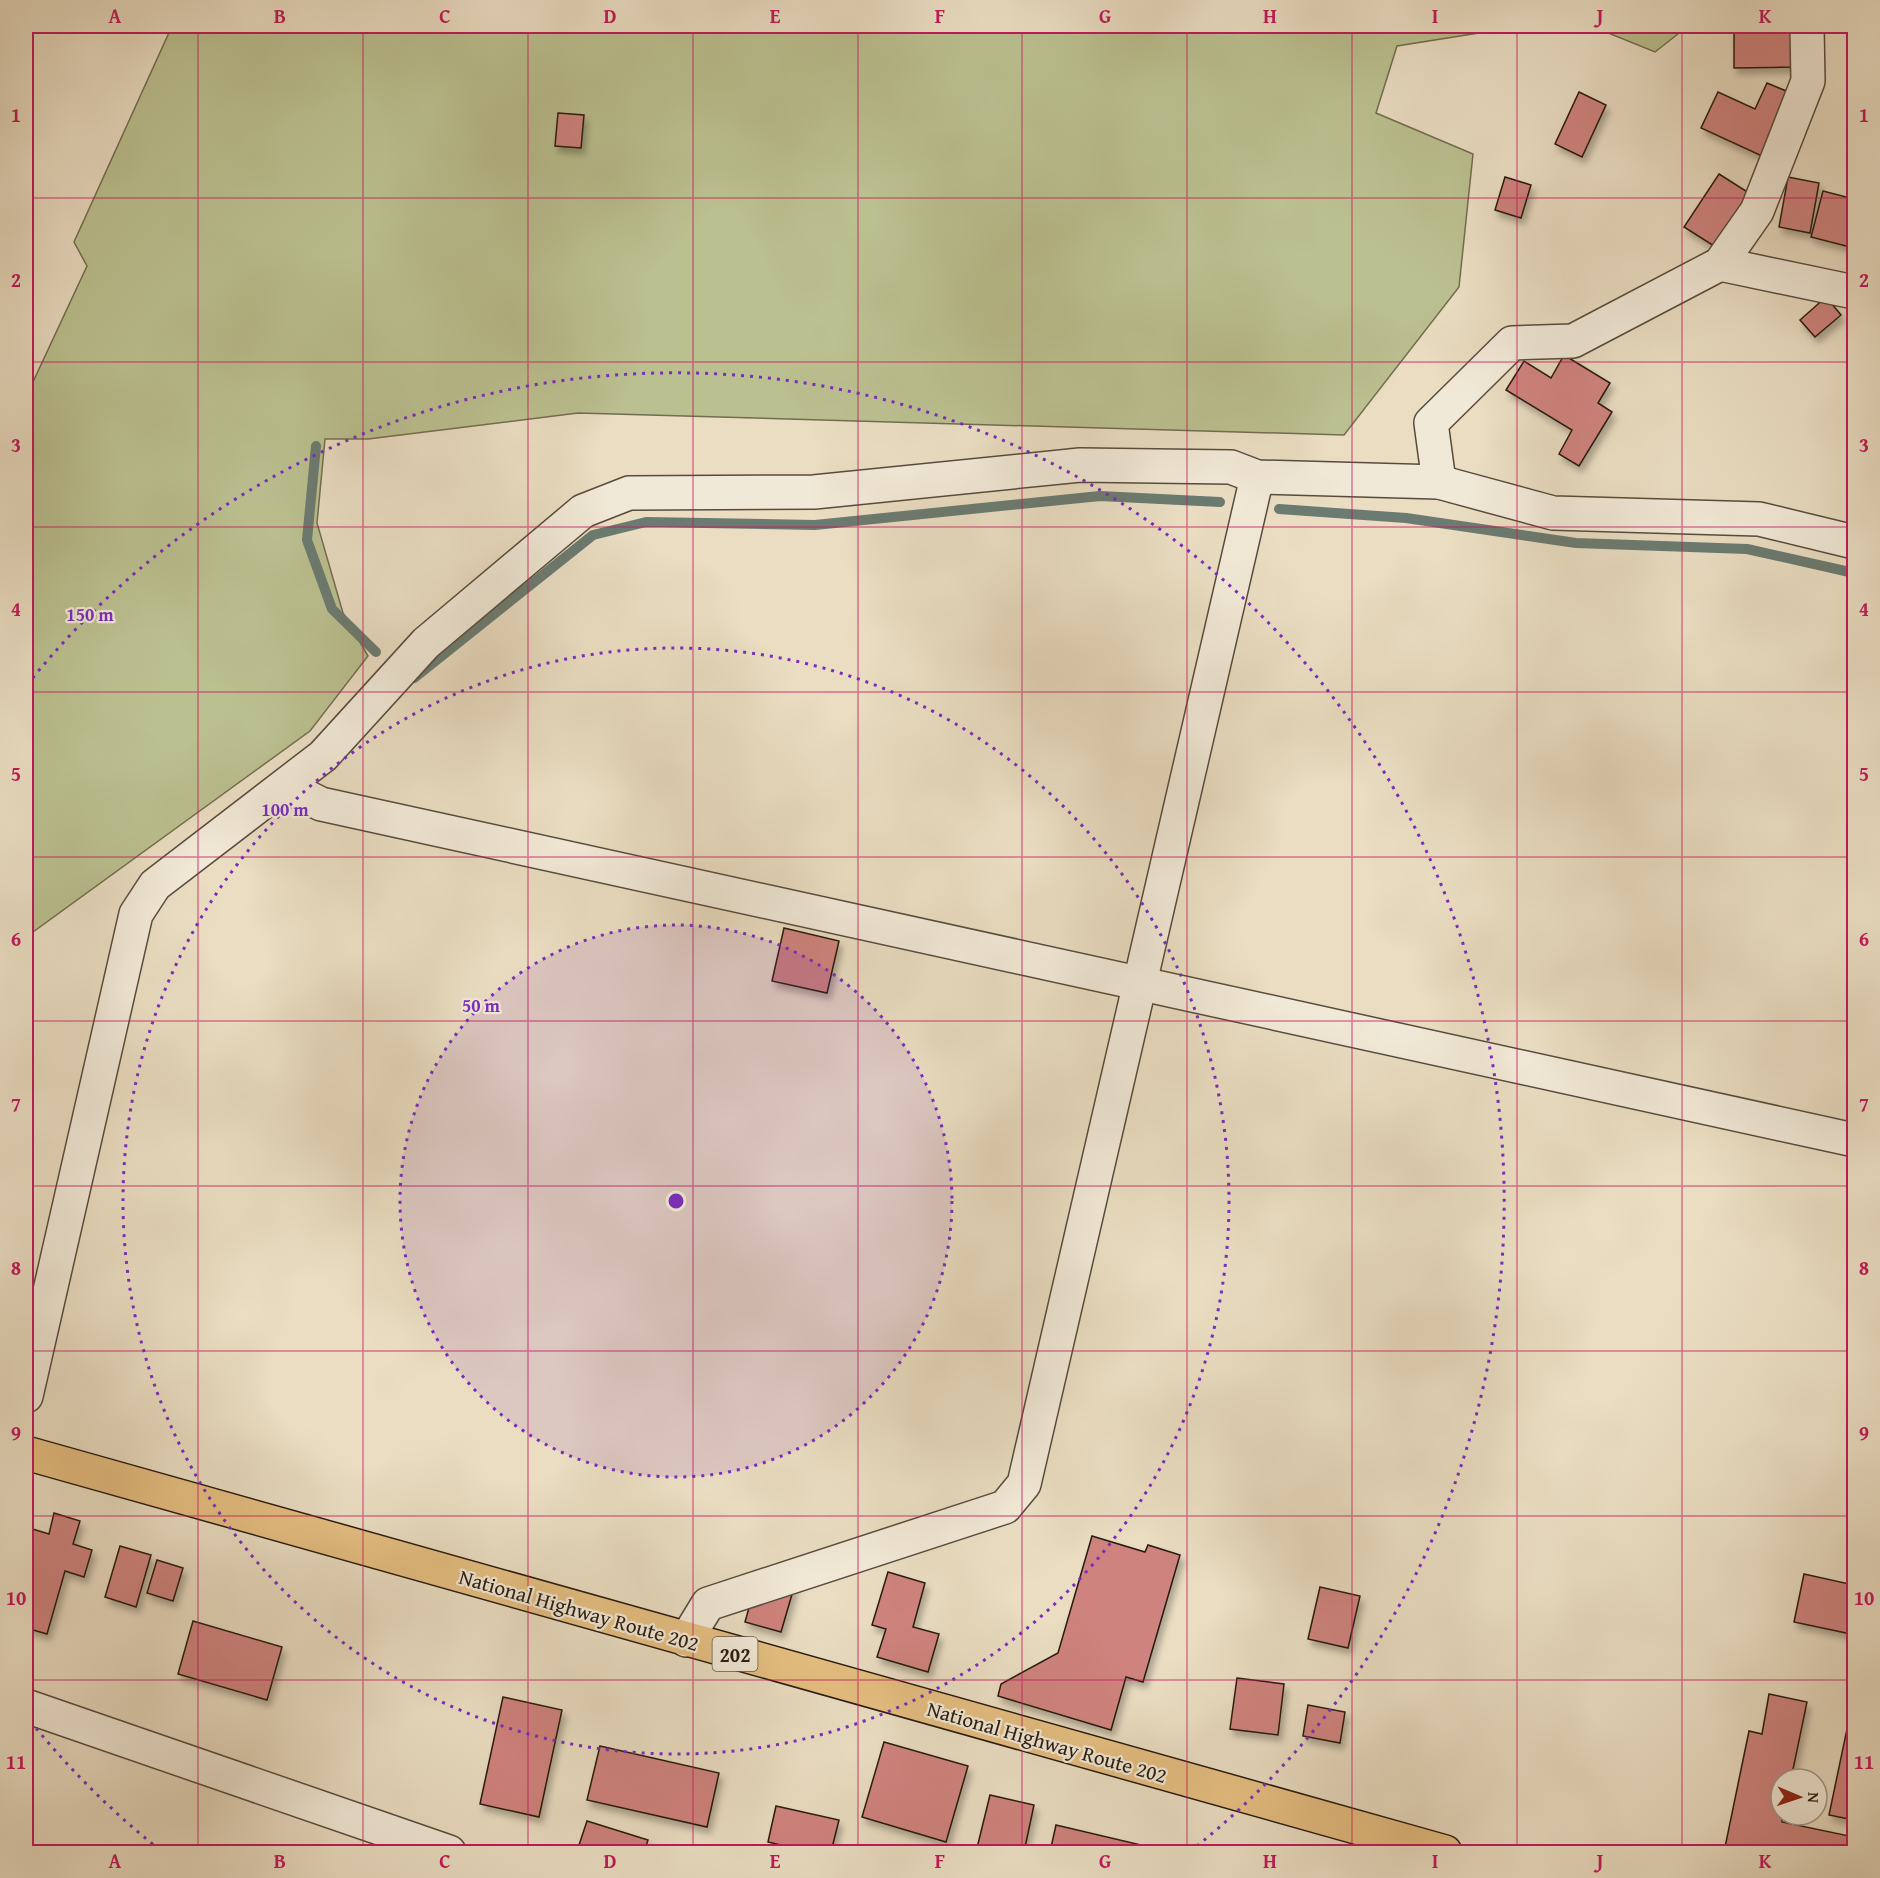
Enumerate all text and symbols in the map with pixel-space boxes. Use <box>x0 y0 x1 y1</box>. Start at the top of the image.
text: A <box>109 1 122 30</box>
text: B <box>274 1 286 30</box>
text: C <box>439 1 451 30</box>
text: D <box>603 1 617 30</box>
text: E <box>770 1 781 30</box>
text: F <box>935 1 945 30</box>
text: G <box>1099 1 1111 30</box>
text: H <box>1263 1 1277 30</box>
text: I <box>1432 1 1438 30</box>
text: J <box>1594 1 1604 30</box>
text: K <box>1759 1 1772 30</box>
text: 1 <box>11 100 21 129</box>
text: 1 <box>1859 100 1869 129</box>
text: 2 <box>11 265 21 294</box>
text: 2 <box>1859 265 1869 294</box>
text: 3 <box>11 430 21 459</box>
text: 3 <box>1859 430 1869 459</box>
text: 4 <box>11 594 21 623</box>
text: 4 <box>1859 594 1869 623</box>
text: 150 m <box>66 601 114 628</box>
text: 5 <box>11 759 21 788</box>
text: 5 <box>1859 759 1869 788</box>
text: 100 m <box>261 796 309 823</box>
text: 6 <box>11 924 21 953</box>
text: 6 <box>1859 924 1869 953</box>
text: 50 m <box>462 992 501 1019</box>
text: 7 <box>11 1089 21 1118</box>
text: 7 <box>1859 1089 1869 1118</box>
centre of rings <box>666 1191 686 1211</box>
text: 8 <box>11 1253 21 1282</box>
text: 8 <box>1859 1253 1869 1282</box>
text: 9 <box>11 1418 21 1447</box>
text: 9 <box>1859 1418 1869 1447</box>
street label: National Highway Route 202 <box>456 1561 702 1659</box>
text: 10 <box>6 1583 26 1612</box>
text: 10 <box>1854 1583 1874 1612</box>
road number: 202 <box>712 1637 758 1671</box>
street label: National Highway Route 202 <box>924 1693 1170 1791</box>
text: 11 <box>6 1747 26 1776</box>
text: 11 <box>1854 1747 1874 1776</box>
north arrow <box>1769 1767 1829 1827</box>
text: N <box>1802 1792 1826 1804</box>
text: A <box>109 1846 122 1875</box>
text: B <box>274 1846 286 1875</box>
text: C <box>439 1846 451 1875</box>
text: D <box>603 1846 617 1875</box>
text: E <box>770 1846 781 1875</box>
text: F <box>935 1846 945 1875</box>
text: G <box>1099 1846 1111 1875</box>
text: H <box>1263 1846 1277 1875</box>
text: I <box>1432 1846 1438 1875</box>
text: J <box>1594 1846 1604 1875</box>
text: K <box>1759 1846 1772 1875</box>

